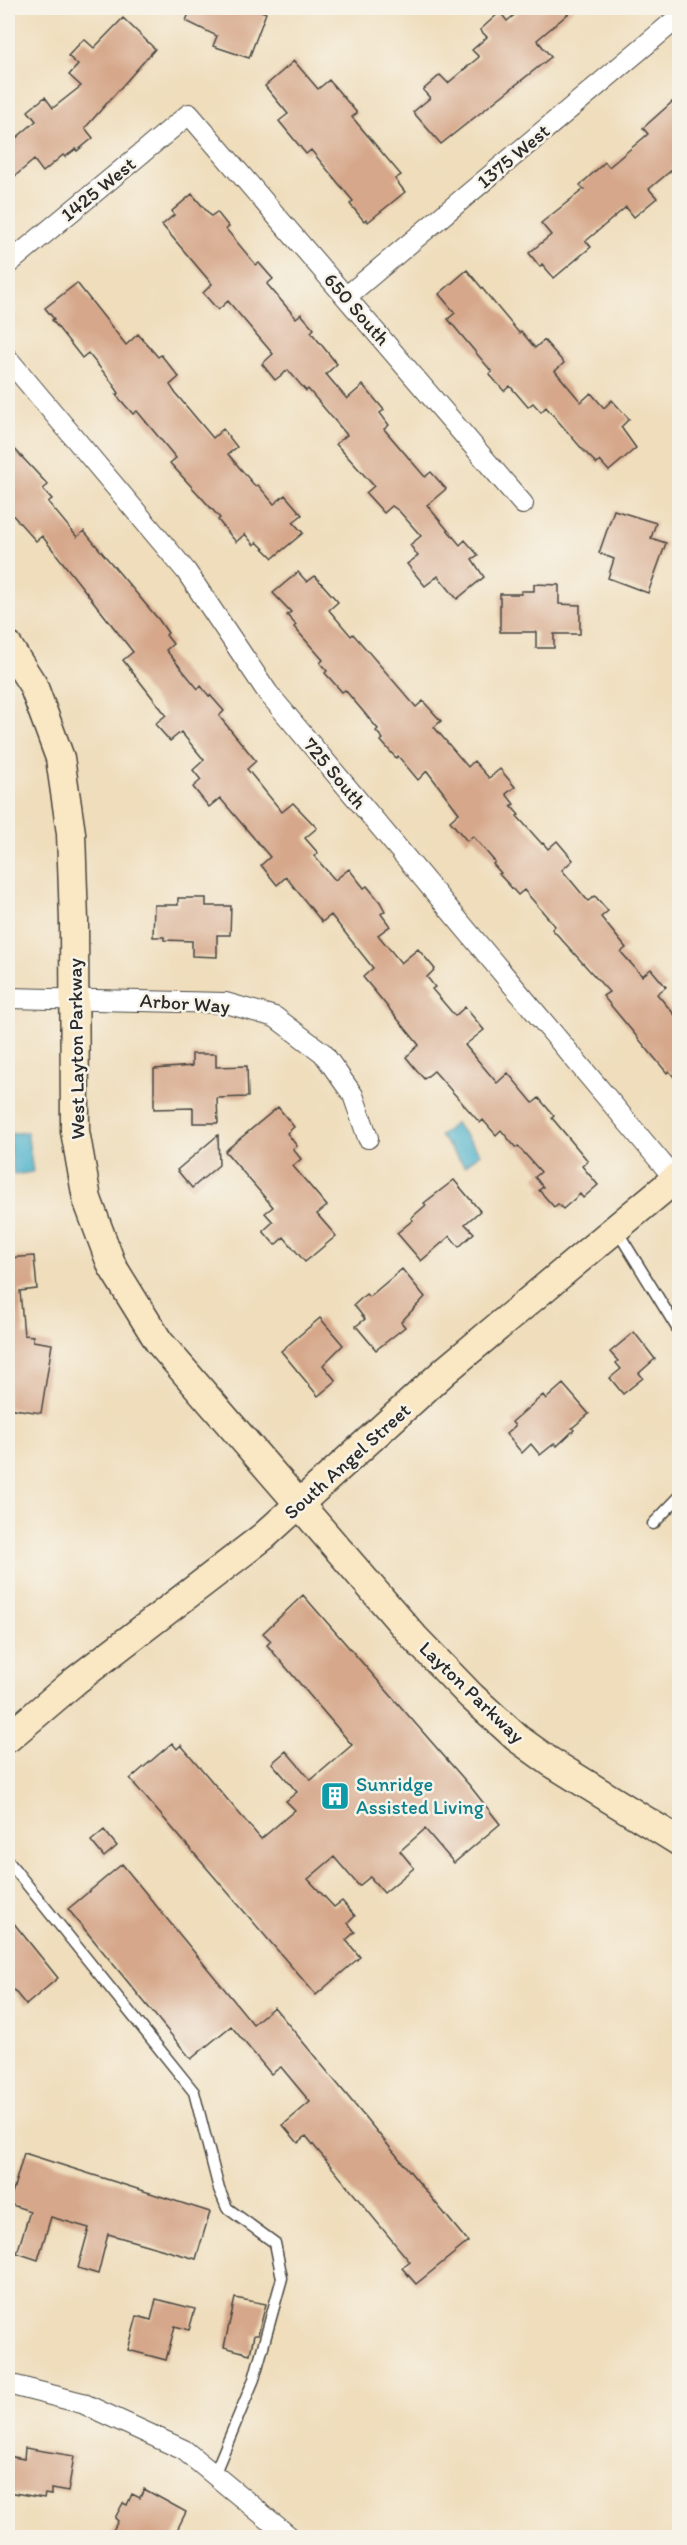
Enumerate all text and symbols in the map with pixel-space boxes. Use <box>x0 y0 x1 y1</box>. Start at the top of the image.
street label: 1375 West <box>472 118 555 193</box>
street label: 1425 West <box>56 151 141 226</box>
street label: 650 South <box>319 268 395 350</box>
street label: 725 South <box>298 733 372 813</box>
street label: West Layton Parkway <box>62 958 90 1140</box>
street label: Arbor Way <box>139 988 231 1018</box>
street label: South Angel Street <box>279 1398 416 1524</box>
street label: Layton Parkway <box>415 1636 530 1748</box>
place label: Sunridge Assisted Living <box>356 1772 485 1819</box>
building icon: Sunridge Assisted Living <box>319 1780 351 1812</box>

